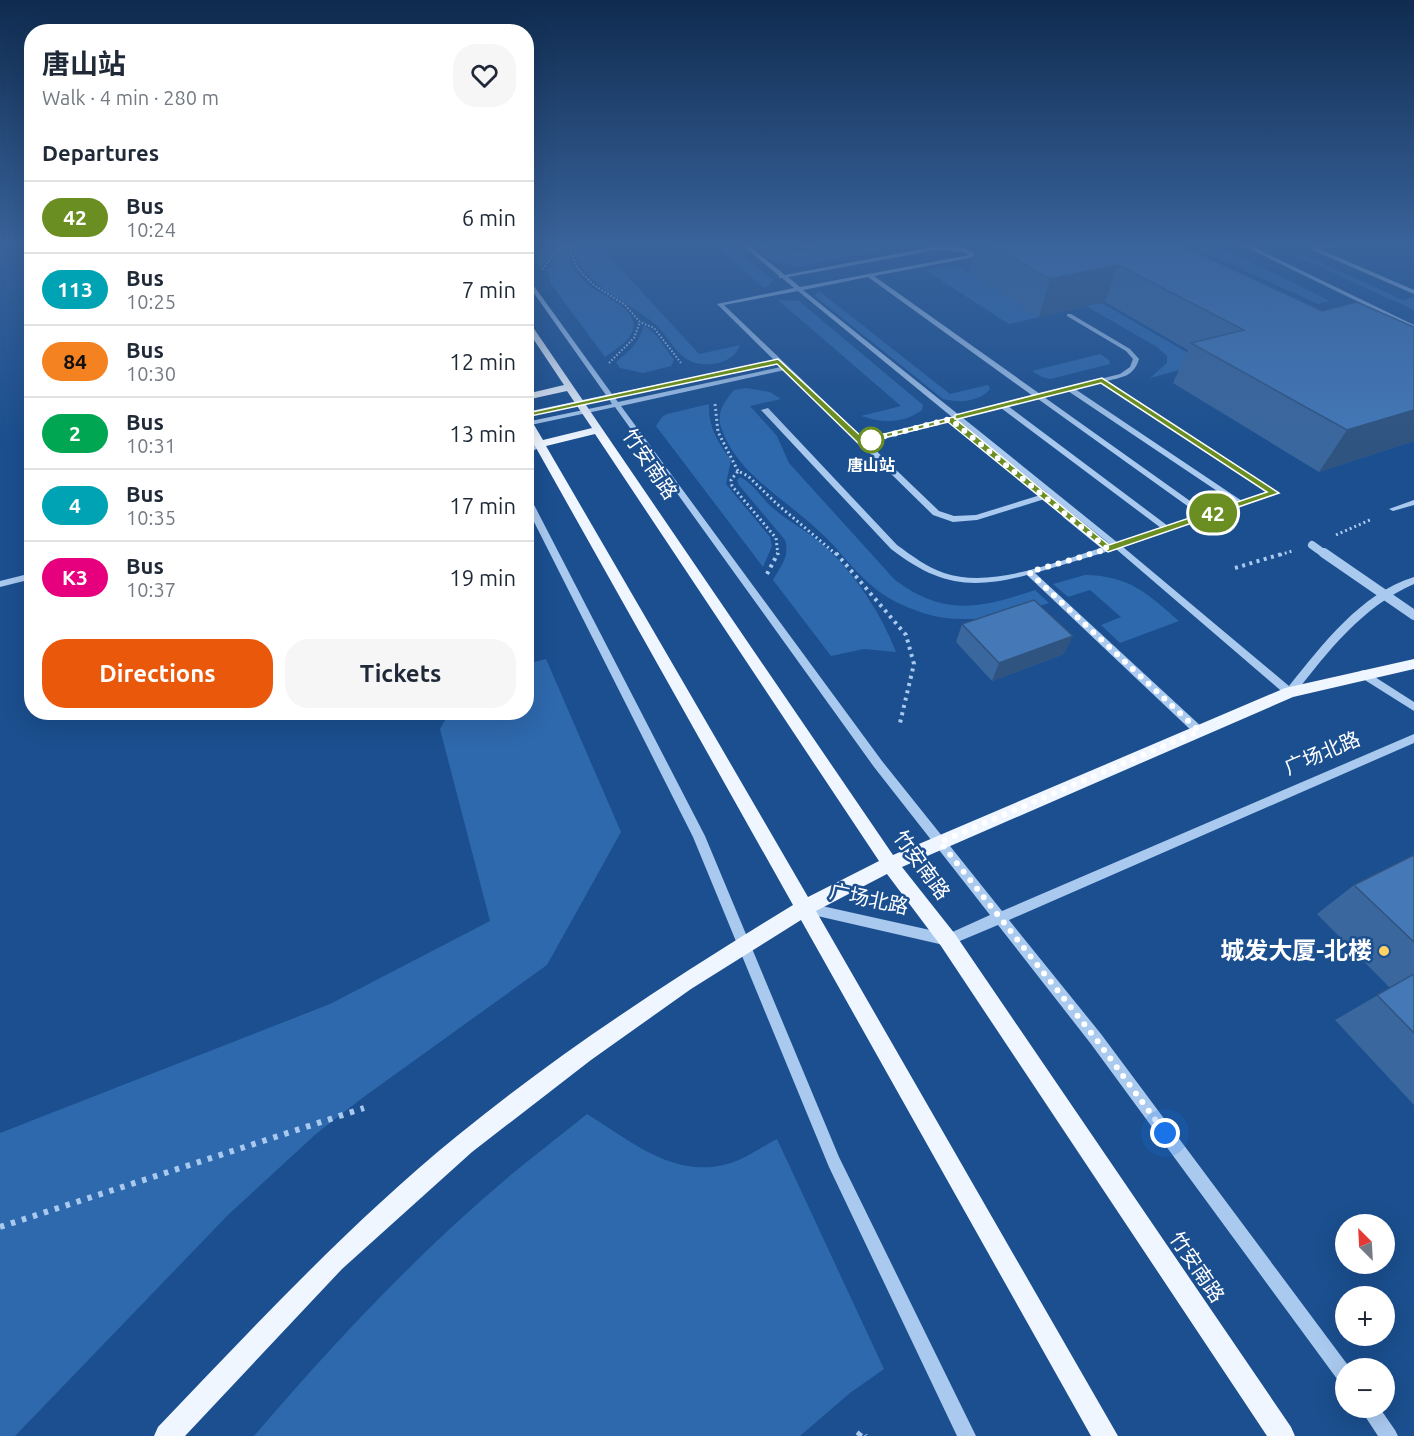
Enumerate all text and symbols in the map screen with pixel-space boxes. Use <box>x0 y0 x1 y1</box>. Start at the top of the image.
button: heart <box>453 44 516 107</box>
text: 唐山站 <box>42 48 126 79</box>
text: Walk · 4 min · 280 m <box>42 86 219 109</box>
text: Departures <box>42 140 159 165</box>
text: Bus <box>126 193 164 218</box>
text: 42 <box>63 205 87 229</box>
text: 6 min <box>462 205 516 230</box>
text: 10:24 <box>126 218 176 241</box>
text: Bus <box>126 265 164 290</box>
text: 113 <box>57 277 93 301</box>
text: 7 min <box>462 277 516 302</box>
text: 10:25 <box>126 290 176 313</box>
text: Bus <box>126 337 164 362</box>
text: 84 <box>63 349 87 373</box>
text: 12 min <box>449 349 516 374</box>
text: 10:30 <box>126 362 176 385</box>
text: Bus <box>126 409 164 434</box>
text: 2 <box>69 421 81 445</box>
text: 13 min <box>449 421 516 446</box>
street label: 竹安南路 <box>619 424 682 503</box>
marker: 唐山站 <box>858 427 884 453</box>
text: 10:31 <box>126 434 176 457</box>
place label: 唐山站 <box>847 456 895 474</box>
text: Bus <box>126 481 164 506</box>
text: 4 <box>69 493 81 517</box>
text: 17 min <box>449 493 516 518</box>
line badge: 42 <box>1186 494 1240 532</box>
text: 42 <box>1201 501 1225 525</box>
text: 10:35 <box>126 506 176 529</box>
text: Bus <box>126 553 164 578</box>
text: K3 <box>62 565 88 589</box>
text: 19 min <box>449 565 516 590</box>
text: 10:37 <box>126 578 176 601</box>
button: Directions <box>42 639 273 708</box>
button: Tickets <box>285 639 516 708</box>
street label: 广场北路 <box>1280 726 1363 779</box>
street label: 竹安南路 <box>890 826 955 904</box>
street label: 广场北路 <box>828 879 911 918</box>
place label: 城发大厦-北楼 <box>1220 937 1372 964</box>
marker: 城发大厦-北楼 <box>1377 944 1391 958</box>
your location <box>1150 1118 1180 1148</box>
north arrow <box>1335 1214 1395 1274</box>
map controls <box>1335 1214 1395 1418</box>
street label: 竹安南路 <box>1166 1227 1229 1306</box>
button: + <box>1335 1286 1395 1346</box>
button: − <box>1335 1358 1395 1418</box>

